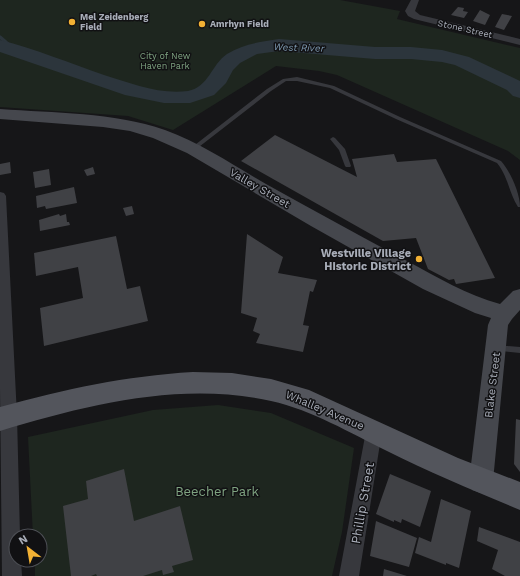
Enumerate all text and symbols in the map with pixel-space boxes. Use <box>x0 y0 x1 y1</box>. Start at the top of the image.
place label: Mel Zeidenberg Field <box>80 12 149 32</box>
marker: Mel Zeidenberg Field <box>67 17 77 27</box>
street label: Stone Street <box>437 18 494 40</box>
marker: Amrhyn Field <box>197 19 207 29</box>
place label: Amrhyn Field <box>210 19 269 29</box>
water label: West River <box>273 41 326 54</box>
park label: City of New Haven Park <box>140 51 191 71</box>
street label: Valley Street <box>227 166 293 211</box>
place label: Westville Village Historic District <box>321 247 411 273</box>
marker: Westville Village Historic District <box>414 254 424 264</box>
street label: Blake Street <box>482 351 503 419</box>
street label: Whalley Avenue <box>284 388 366 433</box>
street label: Phillip Street <box>348 461 377 545</box>
park label: Beecher Park <box>175 484 259 499</box>
north arrow <box>8 528 48 568</box>
text: N <box>16 532 30 548</box>

